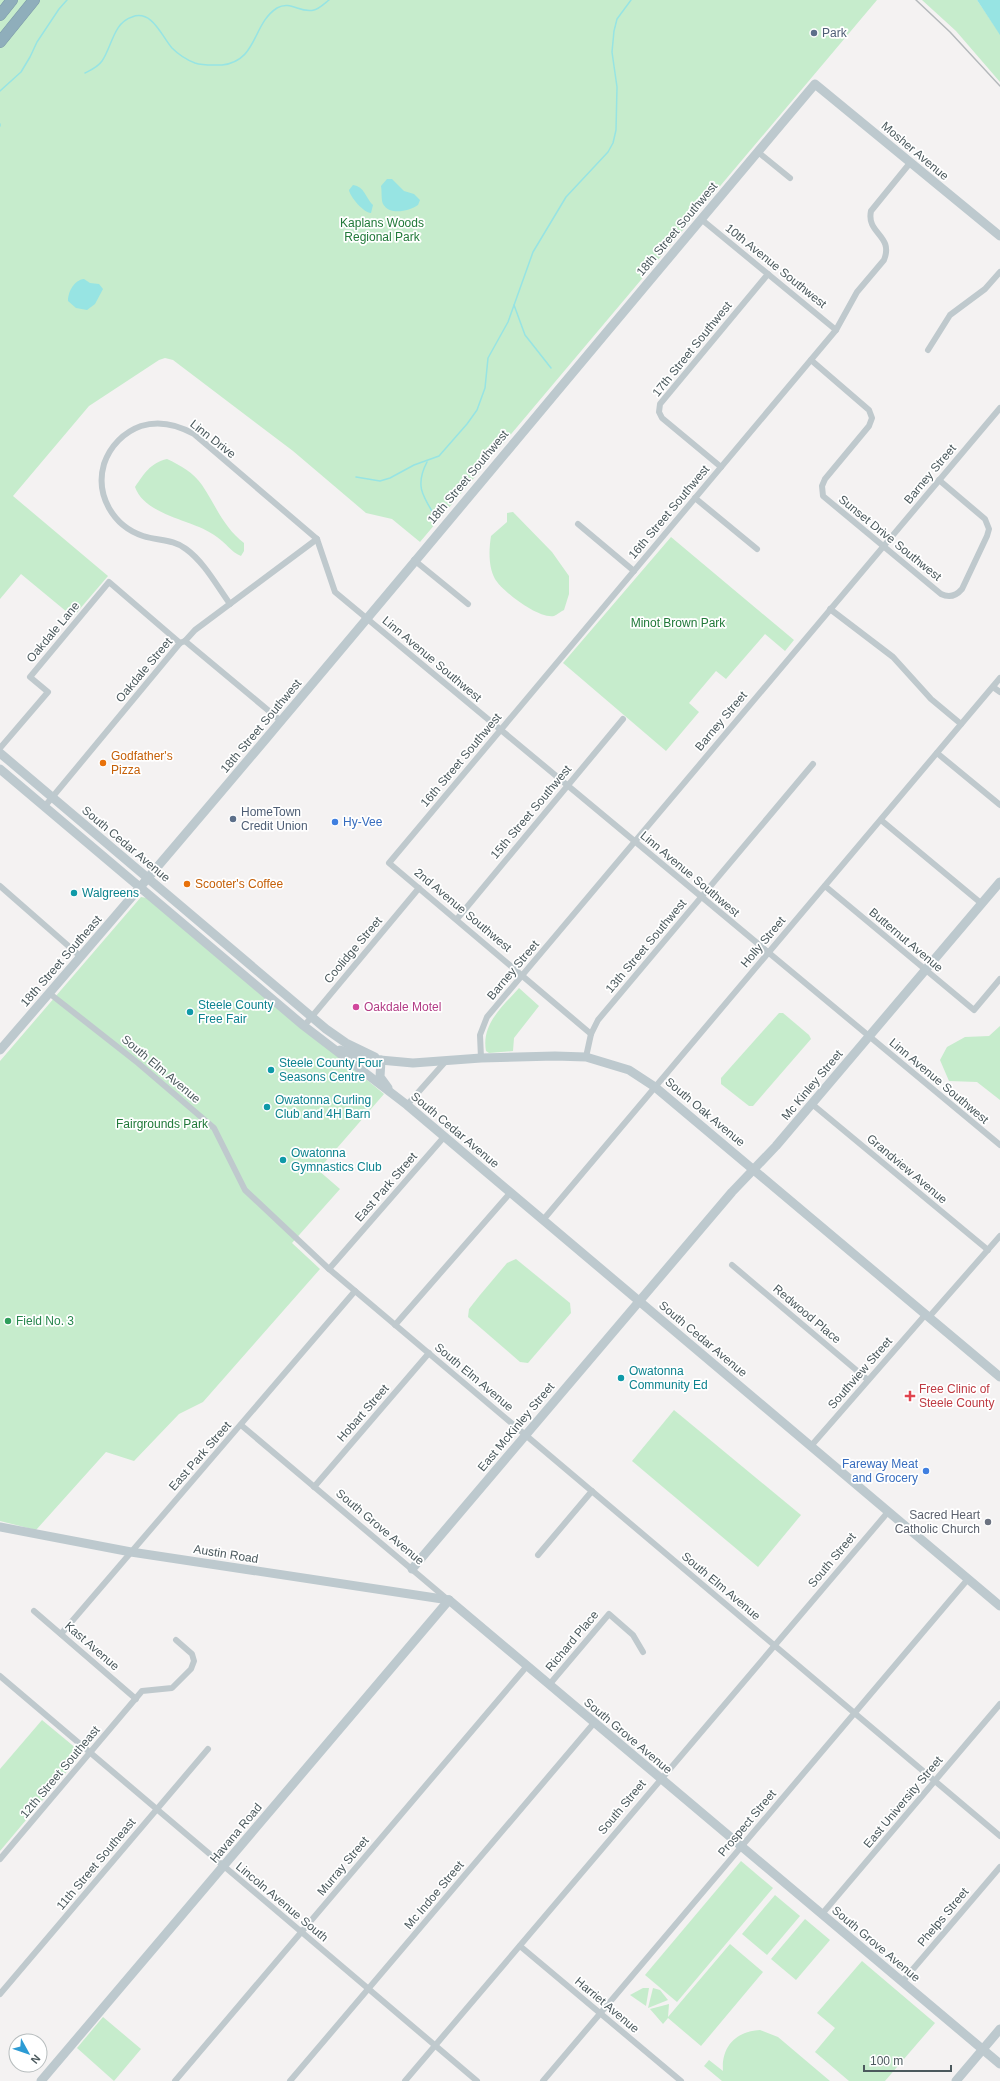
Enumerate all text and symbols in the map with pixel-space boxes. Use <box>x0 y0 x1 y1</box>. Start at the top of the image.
place label: Park <box>822 26 848 40</box>
marker: Park <box>809 28 819 38</box>
street label: Mosher Avenue <box>879 119 952 183</box>
street label: 18th Street Southwest <box>634 179 721 279</box>
park label: Kaplans Woods Regional Park <box>340 216 424 244</box>
street label: 10th Avenue Southwest <box>723 221 830 311</box>
street label: 17th Street Southwest <box>649 298 735 399</box>
street label: Linn Drive <box>187 417 239 461</box>
street label: 18th Street Southwest <box>425 427 512 527</box>
street label: Barney Street <box>901 441 959 507</box>
street label: 16th Street Southwest <box>626 462 713 562</box>
street label: Sunset Drive Southwest <box>836 492 945 584</box>
street label: Oakdale Lane <box>24 599 83 665</box>
street label: Linn Avenue Southwest <box>380 613 485 705</box>
park label: Minot Brown Park <box>631 616 726 630</box>
street label: Oakdale Street <box>113 634 176 705</box>
street label: 18th Street Southwest <box>218 676 305 776</box>
street label: Barney Street <box>692 688 750 754</box>
street label: 16th Street Southwest <box>418 710 505 810</box>
place label: Godfather's Pizza <box>111 749 173 777</box>
marker: Godfather's Pizza <box>98 758 108 768</box>
street label: 15th Street Southwest <box>488 762 575 862</box>
street label: South Cedar Avenue <box>79 803 173 885</box>
place label: HomeTown Credit Union <box>241 805 308 833</box>
marker: HomeTown Credit Union <box>228 814 238 824</box>
place label: Hy-Vee <box>343 815 383 829</box>
marker: Hy-Vee <box>330 817 340 827</box>
street label: Linn Avenue Southwest <box>638 828 743 920</box>
street label: 2nd Avenue Southwest <box>412 865 515 955</box>
place label: Scooter's Coffee <box>195 877 283 891</box>
marker: Scooter's Coffee <box>182 879 192 889</box>
place label: Walgreens <box>82 886 139 900</box>
marker: Walgreens <box>69 888 79 898</box>
street label: 13th Street Southwest <box>603 896 690 996</box>
street label: Butternut Avenue <box>866 905 946 975</box>
street label: 18th Street Southeast <box>18 912 105 1009</box>
street label: Coolidge Street <box>321 913 385 986</box>
street label: Holly Street <box>738 913 789 970</box>
street label: Barney Street <box>484 937 542 1003</box>
place label: Steele County Free Fair <box>198 998 273 1026</box>
place label: Oakdale Motel <box>364 1000 441 1014</box>
marker: Oakdale Motel <box>351 1002 361 1012</box>
marker: Steele County Free Fair <box>185 1007 195 1017</box>
street label: South Elm Avenue <box>119 1032 203 1106</box>
street label: Linn Avenue Southwest <box>887 1035 992 1127</box>
street label: Mc Kinley Street <box>779 1047 846 1123</box>
place label: Steele County Four Seasons Centre <box>279 1056 382 1084</box>
marker: Steele County Four Seasons Centre <box>266 1065 276 1075</box>
street label: South Oak Avenue <box>662 1075 748 1150</box>
street label: South Cedar Avenue <box>408 1089 502 1171</box>
place label: Owatonna Curling Club and 4H Barn <box>275 1093 371 1121</box>
marker: Owatonna Curling Club and 4H Barn <box>262 1102 272 1112</box>
park label: Fairgrounds Park <box>116 1117 209 1131</box>
street label: Grandview Avenue <box>864 1131 950 1207</box>
place label: Owatonna Gymnastics Club <box>291 1146 382 1174</box>
street label: East Park Street <box>352 1149 420 1225</box>
marker: Owatonna Gymnastics Club <box>278 1155 288 1165</box>
street label: Redwood Place <box>770 1282 844 1347</box>
street label: South Cedar Avenue <box>656 1298 750 1380</box>
place label: Field No. 3 <box>16 1314 74 1328</box>
marker: Field No. 3 <box>3 1316 13 1326</box>
street label: Southview Street <box>825 1334 895 1412</box>
street label: South Elm Avenue <box>432 1340 516 1414</box>
place label: Owatonna Community Ed <box>629 1364 708 1392</box>
marker: Owatonna Community Ed <box>616 1373 626 1383</box>
street label: East McKinley Street <box>475 1379 558 1474</box>
street label: Hobart Street <box>334 1381 392 1445</box>
place label: Free Clinic of Steele County <box>919 1382 994 1410</box>
marker: Free Clinic of Steele County <box>904 1390 916 1402</box>
street label: East Park Street <box>166 1418 234 1494</box>
place label: Fareway Meat and Grocery <box>842 1457 919 1485</box>
marker: Fareway Meat and Grocery <box>921 1466 931 1476</box>
street label: South Grove Avenue <box>333 1486 427 1568</box>
place label: Sacred Heart Catholic Church <box>895 1508 981 1536</box>
marker: Sacred Heart Catholic Church <box>983 1517 993 1527</box>
street label: South Street <box>805 1529 859 1590</box>
street label: Austin Road <box>193 1542 259 1566</box>
street label: South Elm Avenue <box>679 1549 763 1623</box>
street label: Richard Place <box>543 1608 602 1674</box>
street label: Kast Avenue <box>62 1619 122 1674</box>
street label: South Grove Avenue <box>581 1695 675 1777</box>
street label: 12th Street Southeast <box>17 1723 103 1821</box>
street label: East University Street <box>861 1753 946 1851</box>
street label: South Street <box>595 1776 649 1837</box>
street label: Prospect Street <box>715 1786 779 1859</box>
street label: Havana Road <box>207 1800 265 1866</box>
street label: 11th Street Southeast <box>54 1815 139 1913</box>
street label: Murray Street <box>314 1833 372 1898</box>
street label: Mc Indoe Street <box>401 1858 467 1932</box>
street label: Lincoln Avenue South <box>233 1859 331 1945</box>
street label: Phelps Street <box>914 1884 972 1949</box>
street label: South Grove Avenue <box>829 1903 923 1985</box>
street label: Harriet Avenue <box>572 1974 642 2036</box>
north arrow <box>8 2033 48 2073</box>
scale bar <box>864 2047 951 2073</box>
text: N <box>28 2053 43 2066</box>
text: 100 m <box>870 2054 903 2068</box>

